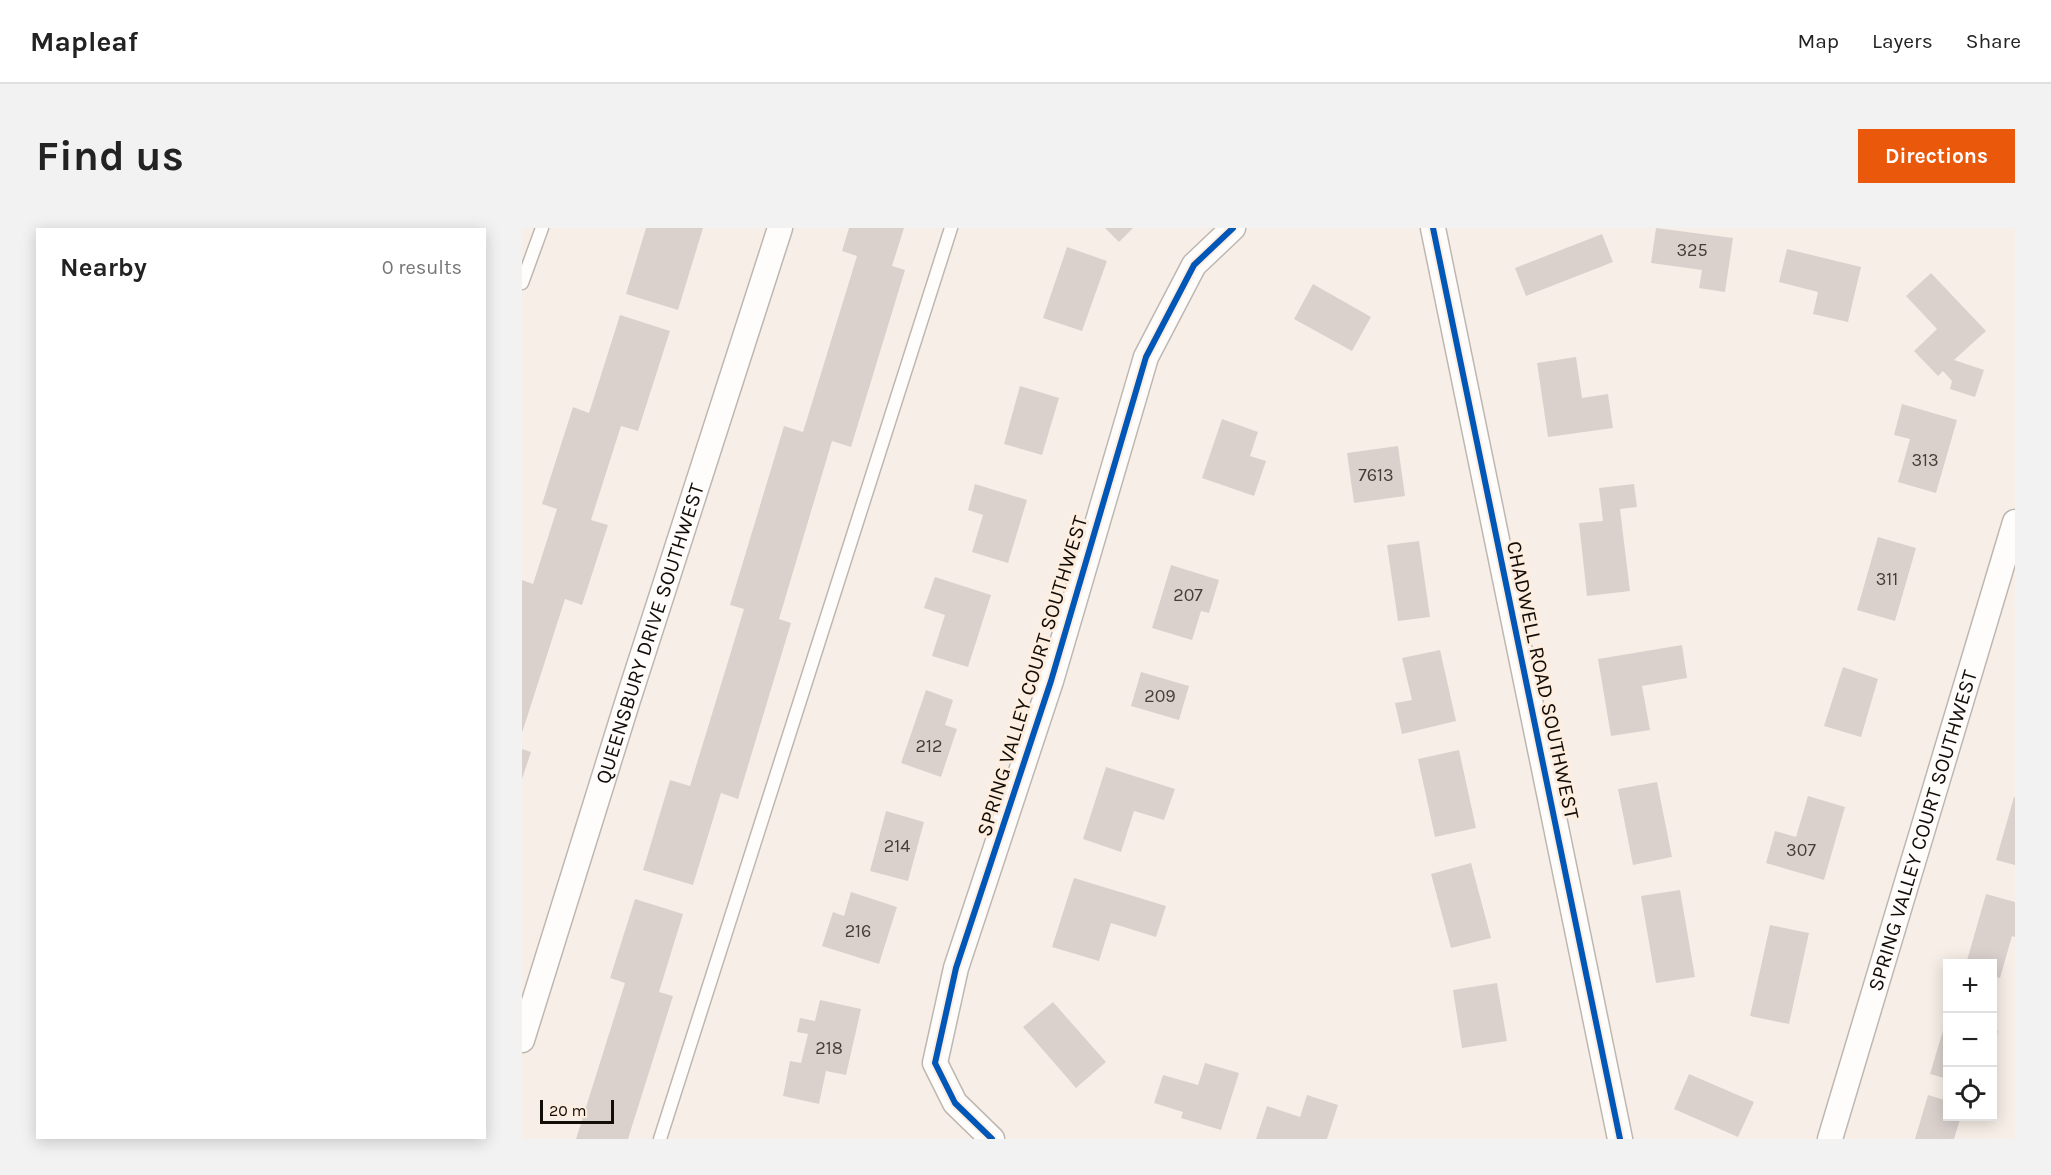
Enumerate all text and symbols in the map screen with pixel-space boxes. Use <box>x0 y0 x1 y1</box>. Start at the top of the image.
text: Mapleaf <box>30 25 138 58</box>
text: Map <box>1797 29 1839 53</box>
text: Layers <box>1872 29 1933 53</box>
text: Share <box>1966 29 2021 53</box>
button: Directions <box>1858 129 2015 183</box>
text: Find us <box>36 131 184 181</box>
house number: 325 <box>1676 239 1708 261</box>
text: Nearby <box>60 252 147 283</box>
text: 0 results <box>382 256 462 279</box>
house number: 313 <box>1911 449 1939 471</box>
house number: 7613 <box>1358 464 1394 486</box>
street label: QUEENSBURY DRIVE SOUTHWEST <box>591 480 709 787</box>
street label: SPRING VALLEY COURT SOUTHWEST <box>972 512 1092 839</box>
street label: CHADWELL ROAD SOUTHWEST <box>1502 539 1584 822</box>
house number: 311 <box>1876 568 1898 590</box>
house number: 207 <box>1173 584 1203 606</box>
street label: SPRING VALLEY COURT SOUTHWEST <box>1863 667 1982 994</box>
house number: 209 <box>1144 685 1176 707</box>
house number: 212 <box>916 735 942 757</box>
house number: 214 <box>884 835 910 857</box>
house number: 307 <box>1786 839 1816 861</box>
house number: 216 <box>845 920 871 942</box>
map controls <box>1943 959 1997 1121</box>
button: + <box>1943 959 1997 1013</box>
button: − <box>1943 1013 1997 1067</box>
house number: 218 <box>815 1037 843 1059</box>
button: locate <box>1943 1067 1997 1121</box>
scale bar <box>540 1097 614 1124</box>
text: 20 m <box>549 1101 587 1120</box>

